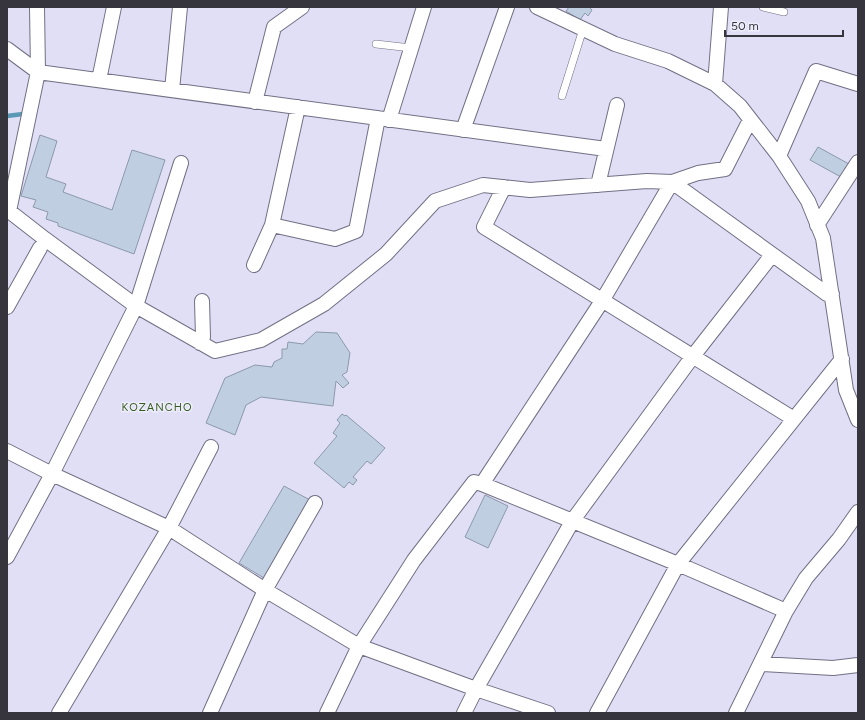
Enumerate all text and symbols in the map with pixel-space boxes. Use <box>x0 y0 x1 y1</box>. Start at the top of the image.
scale bar <box>725 12 843 38</box>
text: 50 m <box>731 19 759 33</box>
district label: KOZANCHO <box>122 401 193 414</box>

